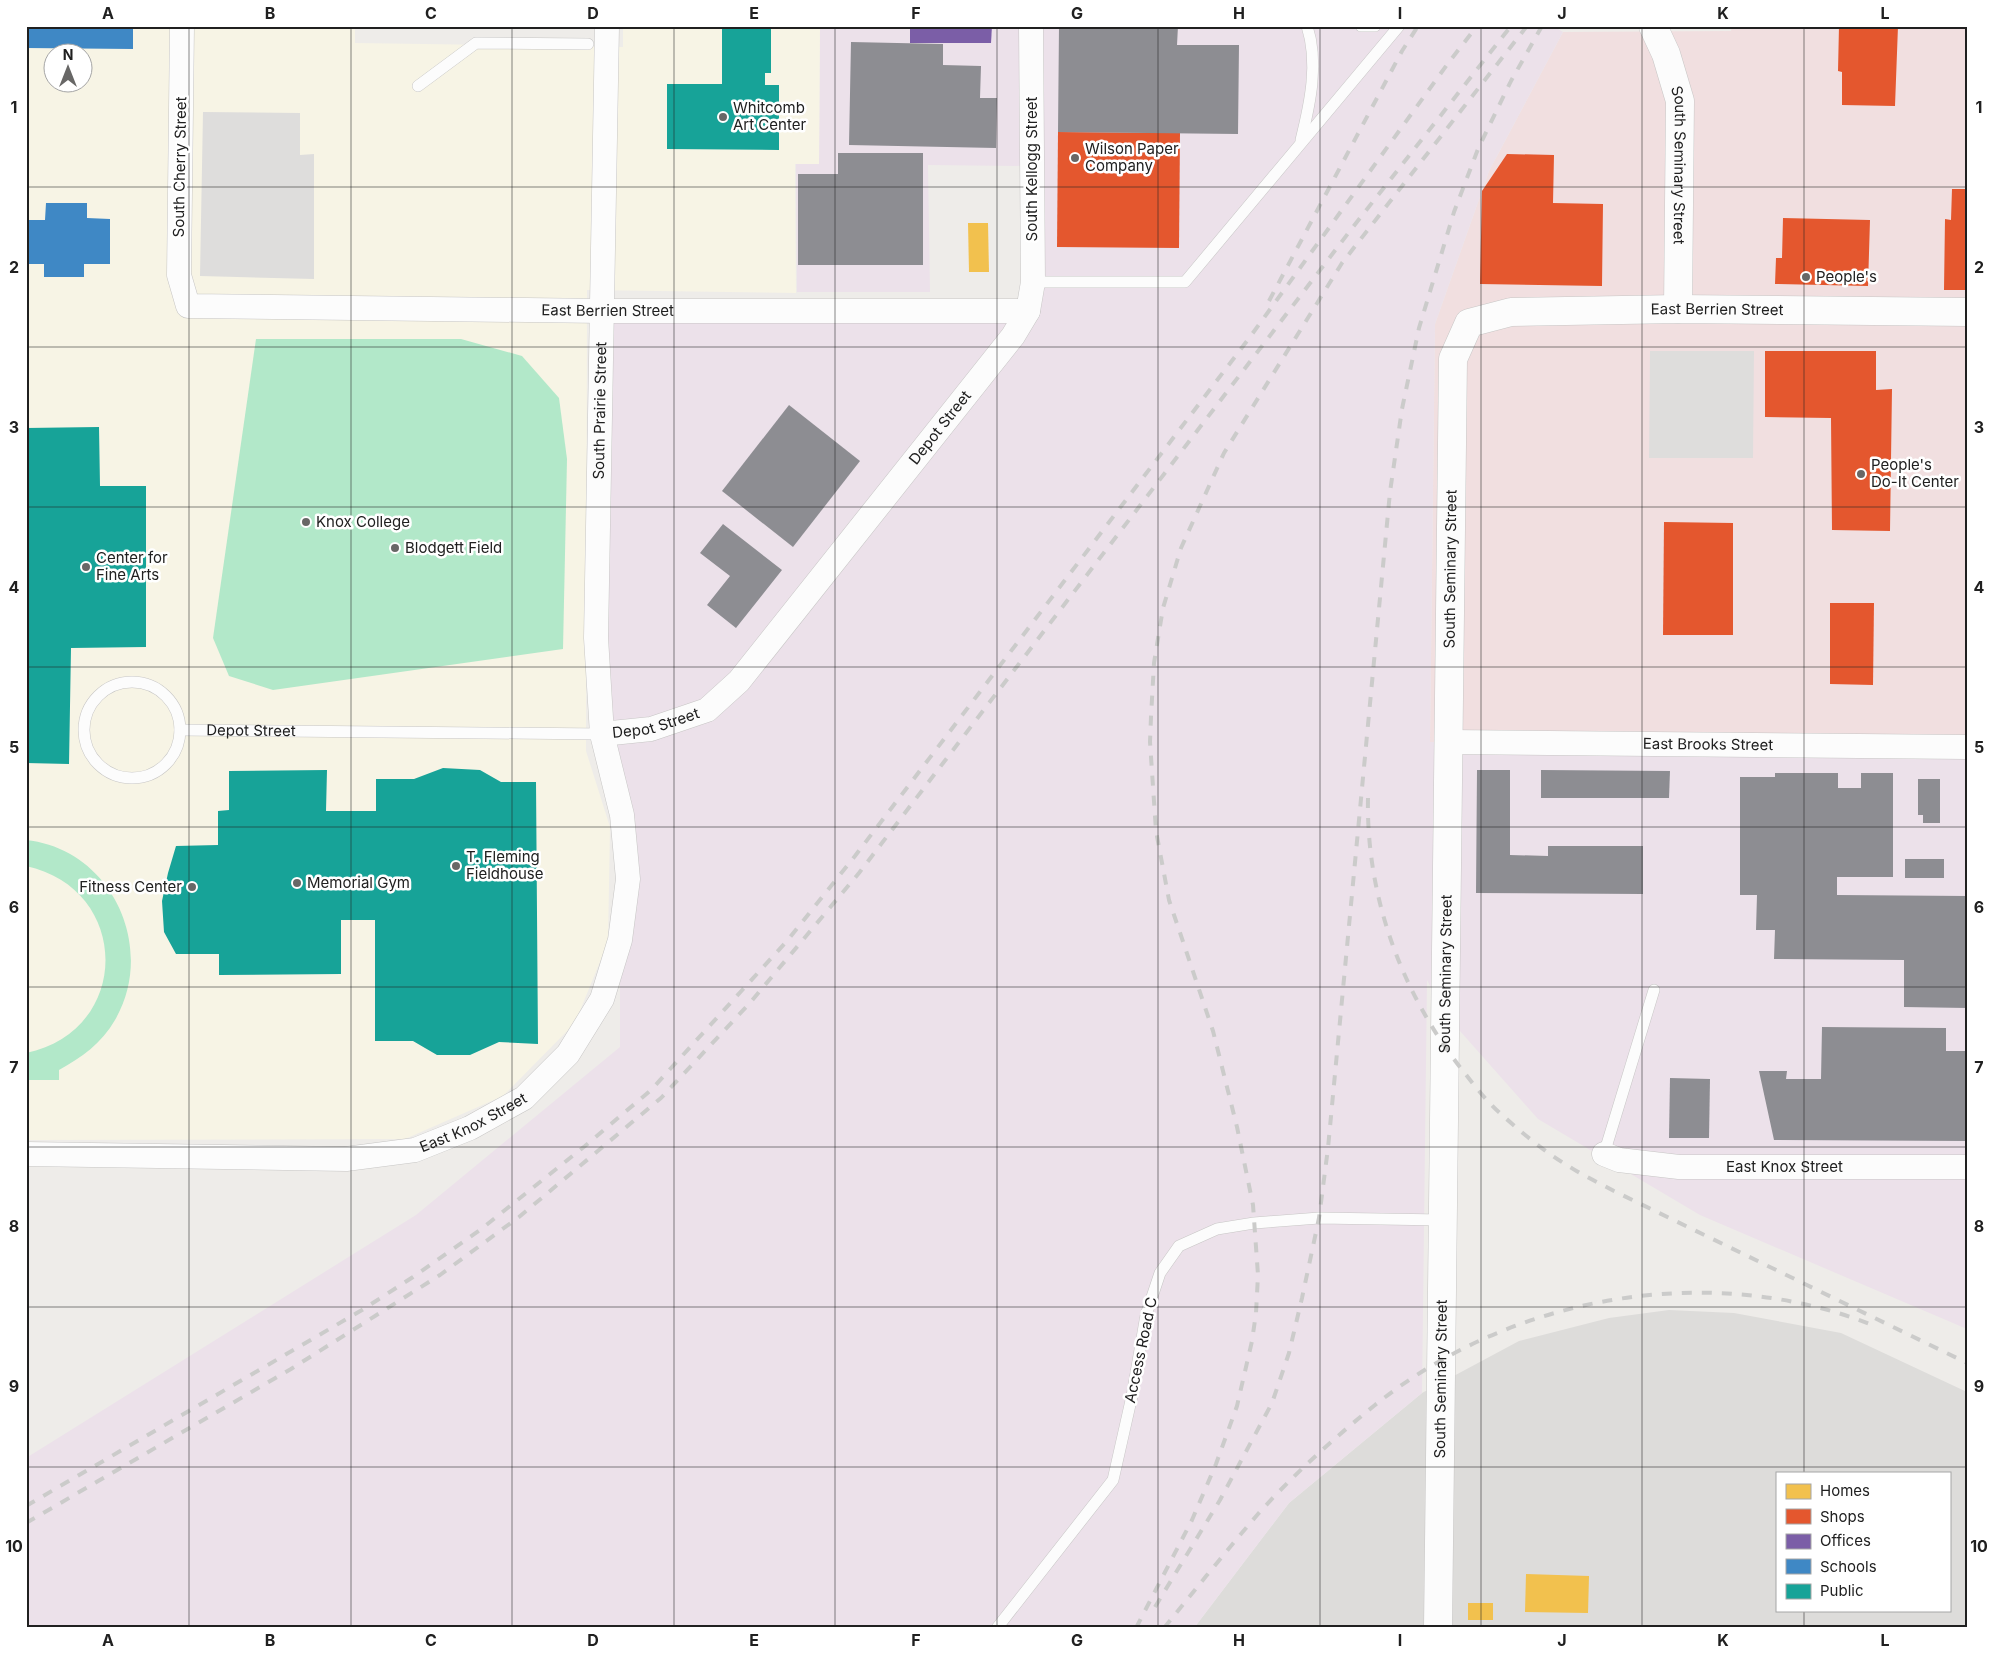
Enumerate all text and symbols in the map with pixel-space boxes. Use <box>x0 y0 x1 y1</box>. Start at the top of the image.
text: A <box>102 3 114 23</box>
text: B <box>265 3 275 23</box>
text: C <box>425 3 437 23</box>
text: D <box>587 3 599 23</box>
text: E <box>749 3 759 23</box>
text: F <box>911 3 921 23</box>
text: G <box>1071 3 1083 23</box>
text: H <box>1233 3 1245 23</box>
text: I <box>1398 3 1402 23</box>
text: J <box>1557 3 1567 23</box>
text: K <box>1717 3 1729 23</box>
text: L <box>1880 3 1890 23</box>
north arrow <box>42 42 92 92</box>
text: N <box>63 46 73 63</box>
street label: South Seminary Street <box>1667 83 1691 245</box>
street label: South Cherry Street <box>169 96 190 238</box>
street label: South Kellogg Street <box>1022 96 1041 241</box>
text: 1 <box>11 97 17 117</box>
text: 1 <box>1976 97 1982 117</box>
place label: Whitcomb Art Center <box>733 98 806 134</box>
marker: Whitcomb Art Center <box>717 111 729 123</box>
place label: Wilson Paper Company <box>1085 139 1179 175</box>
marker: Wilson Paper Company <box>1069 152 1081 164</box>
text: 2 <box>9 257 19 277</box>
text: 2 <box>1974 257 1984 277</box>
place label: People's <box>1816 267 1877 286</box>
marker: People's <box>1800 271 1812 283</box>
street label: East Berrien Street <box>1651 299 1784 319</box>
street label: East Berrien Street <box>541 300 674 320</box>
street label: South Prairie Street <box>589 342 610 480</box>
street label: Depot Street <box>905 386 975 468</box>
text: 3 <box>9 417 19 437</box>
text: 3 <box>1974 417 1984 437</box>
place label: People's Do-It Center <box>1871 455 1959 491</box>
marker: People's Do-It Center <box>1855 468 1867 480</box>
street label: South Seminary Street <box>1440 489 1460 649</box>
place label: Knox College <box>316 512 410 531</box>
marker: Knox College <box>300 516 312 528</box>
place label: Blodgett Field <box>405 538 502 557</box>
marker: Blodgett Field <box>389 542 401 554</box>
place label: Center for Fine Arts <box>96 548 168 584</box>
marker: Center for Fine Arts <box>80 561 92 573</box>
text: 4 <box>9 577 20 597</box>
text: 4 <box>1974 577 1985 597</box>
street label: Depot Street <box>611 703 702 742</box>
street label: Depot Street <box>206 720 296 740</box>
street label: East Brooks Street <box>1643 734 1773 754</box>
text: 5 <box>9 737 19 757</box>
text: 5 <box>1974 737 1984 757</box>
place label: T. Fleming Fieldhouse <box>466 847 543 883</box>
marker: T. Fleming Fieldhouse <box>450 860 462 872</box>
place label: Memorial Gym <box>307 873 410 892</box>
place label: Fitness Center <box>79 877 182 896</box>
marker: Memorial Gym <box>291 877 303 889</box>
marker: Fitness Center <box>186 881 198 893</box>
street label: South Seminary Street <box>1435 894 1456 1054</box>
text: 6 <box>9 897 19 917</box>
text: 6 <box>1974 897 1984 917</box>
text: 7 <box>9 1057 19 1077</box>
text: 7 <box>1974 1057 1984 1077</box>
street label: East Knox Street <box>417 1088 530 1156</box>
street label: East Knox Street <box>1726 1157 1843 1176</box>
text: 8 <box>9 1216 19 1236</box>
text: 8 <box>1974 1216 1984 1236</box>
street label: Access Road C <box>1120 1295 1161 1405</box>
street label: South Seminary Street <box>1430 1299 1451 1459</box>
text: 9 <box>9 1376 19 1396</box>
text: 9 <box>1974 1376 1984 1396</box>
legend <box>1776 1472 1950 1612</box>
text: Homes <box>1820 1481 1870 1500</box>
text: Shops <box>1820 1507 1865 1526</box>
text: Offices <box>1820 1531 1871 1550</box>
text: 10 <box>5 1536 23 1556</box>
text: 10 <box>1970 1536 1988 1556</box>
text: Schools <box>1820 1557 1877 1576</box>
text: Public <box>1820 1581 1863 1600</box>
text: A <box>102 1630 114 1650</box>
text: B <box>265 1630 275 1650</box>
text: C <box>425 1630 437 1650</box>
text: D <box>587 1630 599 1650</box>
text: E <box>749 1630 759 1650</box>
text: F <box>911 1630 921 1650</box>
text: G <box>1071 1630 1083 1650</box>
text: H <box>1233 1630 1245 1650</box>
text: I <box>1398 1630 1402 1650</box>
text: J <box>1557 1630 1567 1650</box>
text: K <box>1717 1630 1729 1650</box>
text: L <box>1880 1630 1890 1650</box>

